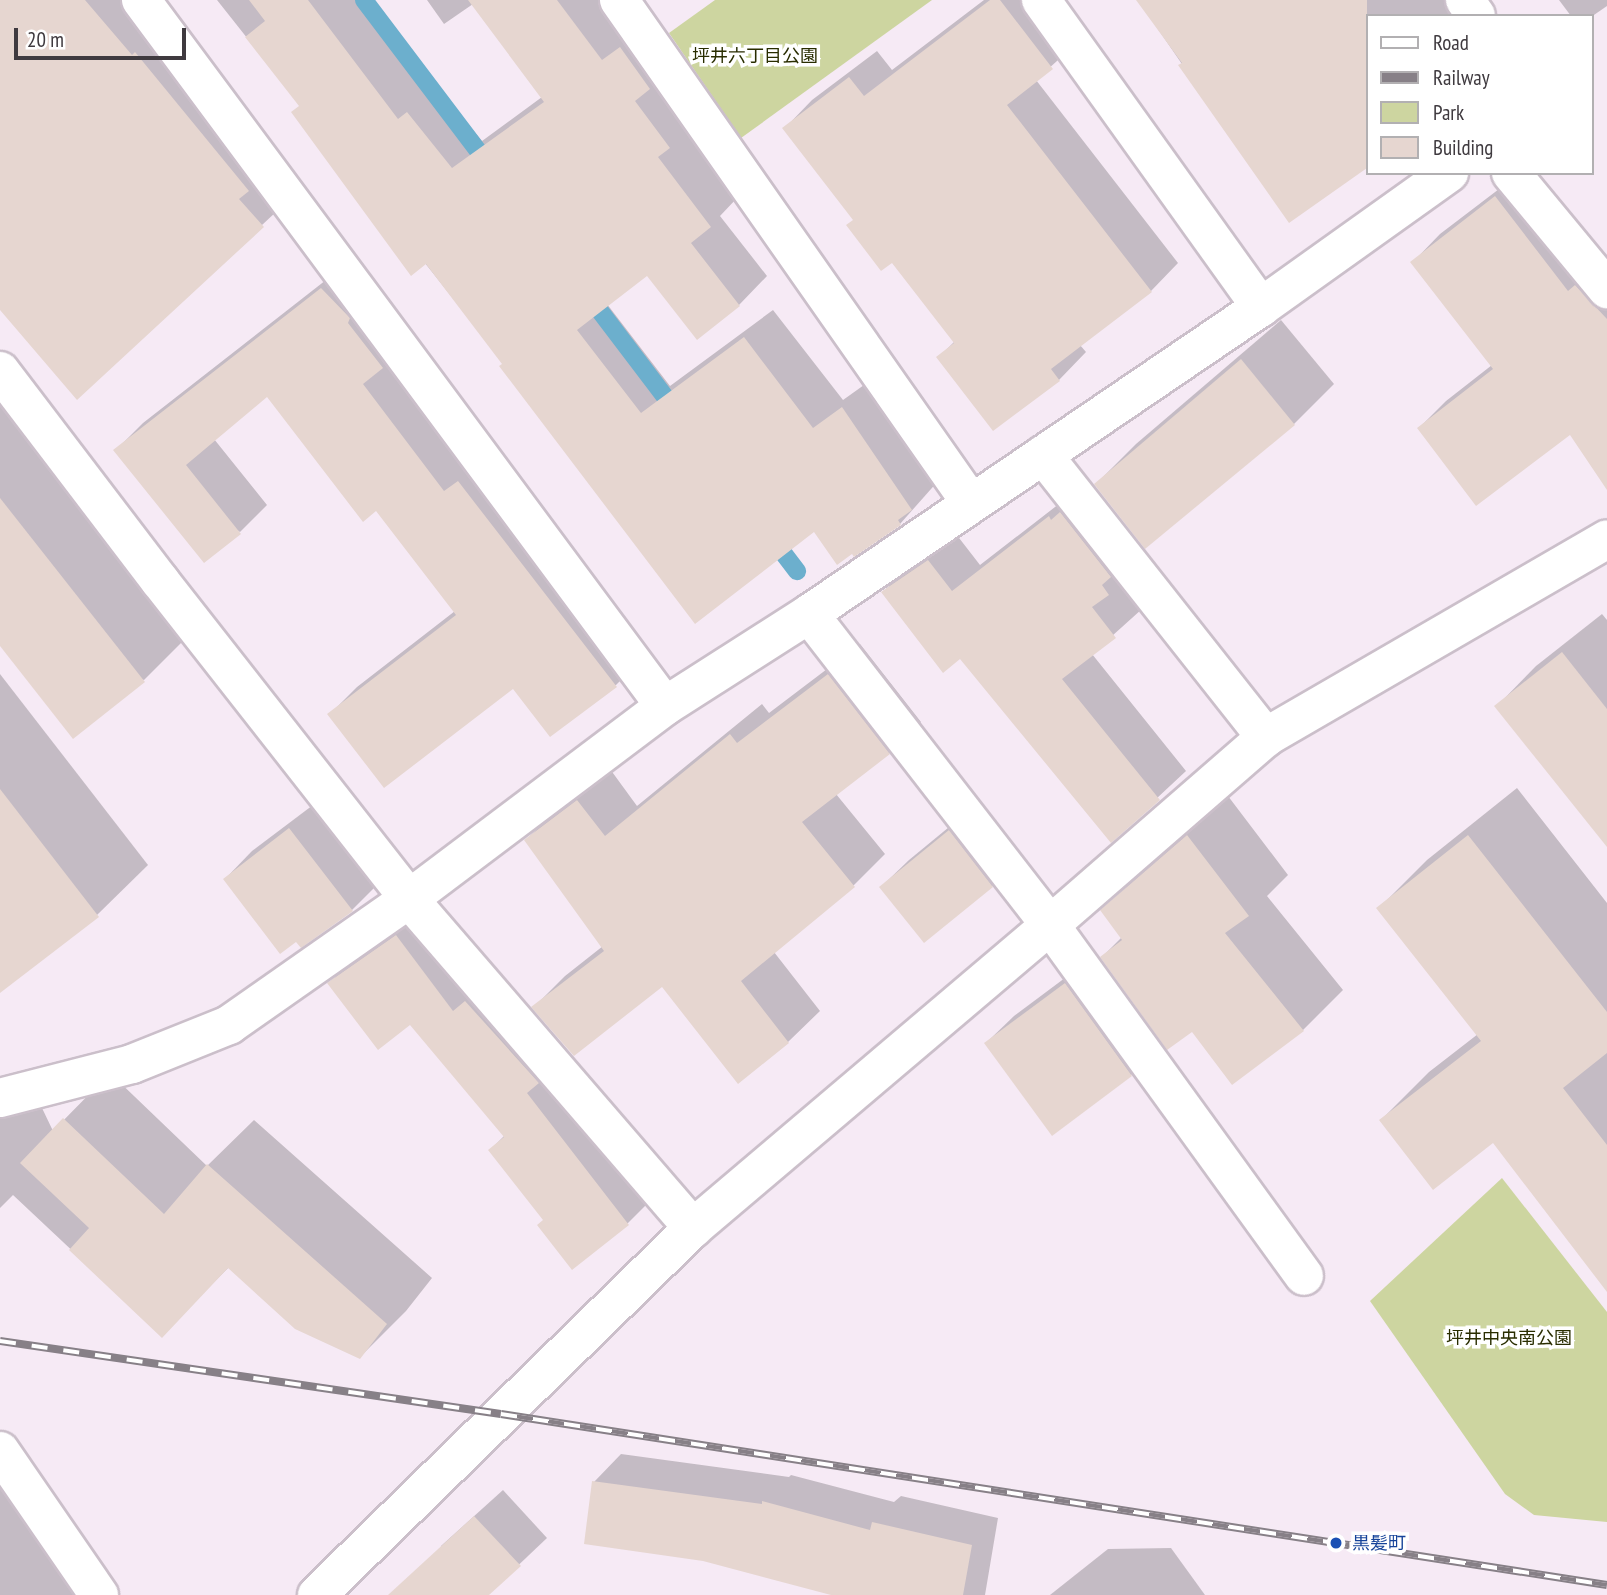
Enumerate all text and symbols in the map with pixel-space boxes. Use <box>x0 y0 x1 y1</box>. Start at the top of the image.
scale bar <box>18 14 189 58</box>
legend <box>1366 14 1593 175</box>
text: 20 m <box>27 26 64 53</box>
text: Road <box>1433 29 1469 56</box>
park label: 坪井六丁目公園 <box>692 45 818 67</box>
text: Railway <box>1433 64 1490 91</box>
text: Park <box>1433 99 1464 126</box>
text: Building <box>1433 134 1493 161</box>
park label: 坪井中央南公園 <box>1446 1327 1572 1349</box>
place label: 黒髪町 <box>1352 1532 1406 1554</box>
marker: 黒髪町 <box>1326 1533 1346 1553</box>

